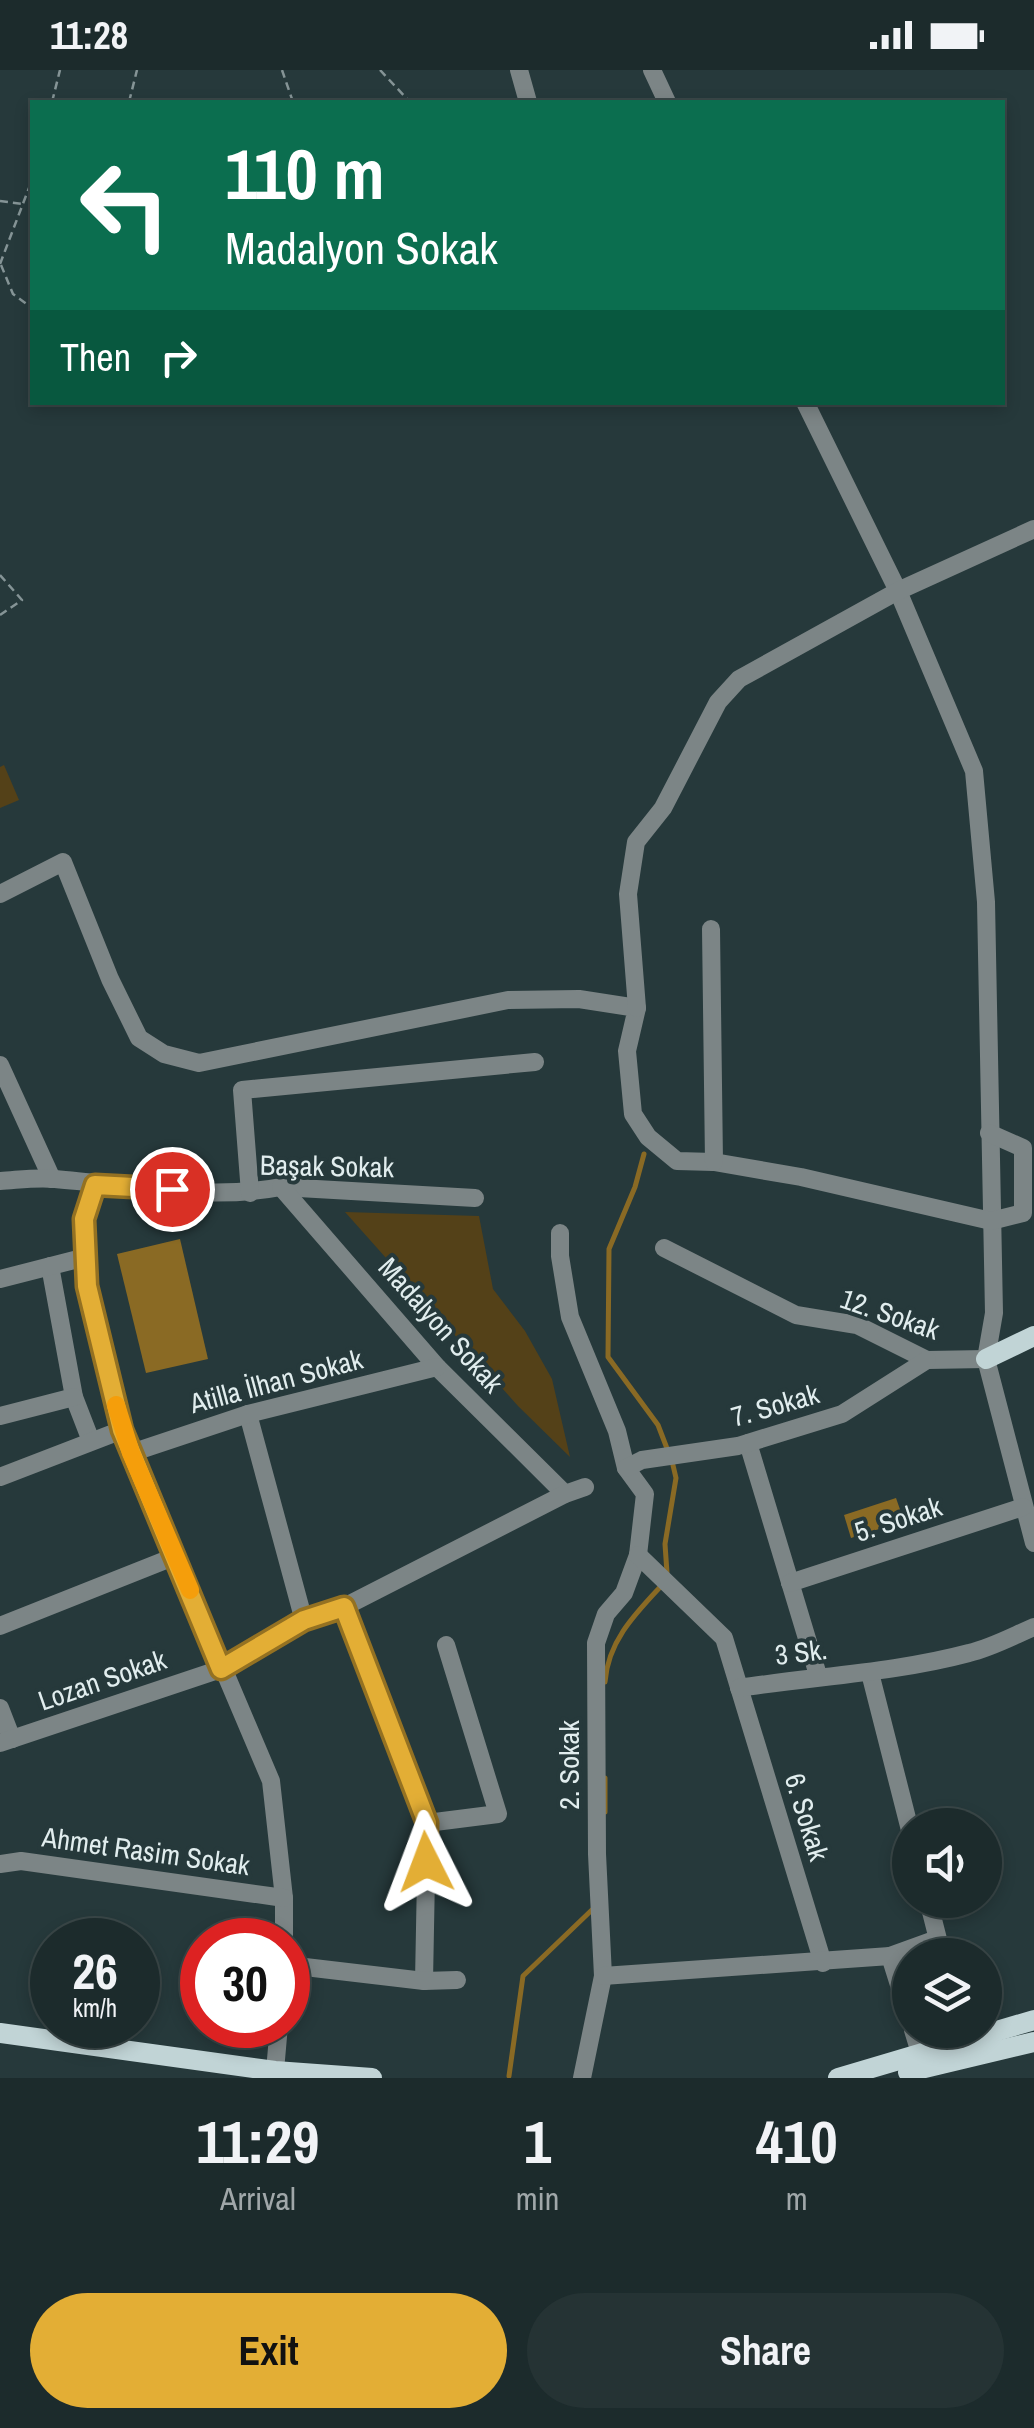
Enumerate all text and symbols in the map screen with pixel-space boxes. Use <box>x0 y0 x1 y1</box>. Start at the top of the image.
text: 11:28 <box>50 10 128 61</box>
text: 110 m <box>225 127 385 221</box>
icon: left <box>60 140 190 270</box>
text: Madalyon Sokak <box>225 217 498 278</box>
icon: right <box>151 330 206 385</box>
text: Then <box>60 332 131 383</box>
street label: Başak Sokak <box>260 1146 395 1186</box>
pin <box>130 1147 215 1232</box>
icon: arrive <box>145 1162 200 1217</box>
street label: Madalyon Sokak <box>370 1249 512 1401</box>
street label: 12. Sokak <box>836 1279 945 1349</box>
street label: Atilla İlhan Sokak <box>184 1340 367 1423</box>
street label: 7. Sokak <box>727 1374 824 1436</box>
street label: 5. Sokak <box>850 1487 947 1551</box>
street label: 3 Sk. <box>773 1630 829 1674</box>
street label: Lozan Sokak <box>33 1640 171 1720</box>
street label: 2. Sokak <box>550 1720 588 1810</box>
street label: 6. Sokak <box>776 1769 838 1866</box>
map controls <box>892 1808 1002 2048</box>
button: sound <box>892 1808 1002 1918</box>
position arrow <box>374 1810 478 1914</box>
street label: Ahmet Rasim Sokak <box>39 1817 253 1884</box>
speed limit sign: 30 <box>180 1918 310 2048</box>
text: 26 <box>72 1937 118 2005</box>
button: layers <box>892 1938 1002 2048</box>
text: km/h <box>73 1991 117 2025</box>
text: 11:29 <box>196 2101 319 2182</box>
text: 1 <box>524 2101 551 2182</box>
text: 410 <box>756 2101 838 2182</box>
text: Arrival <box>220 2177 296 2220</box>
text: min <box>516 2177 559 2220</box>
text: m <box>786 2177 808 2220</box>
button: Exit <box>30 2293 507 2408</box>
button: Share <box>527 2293 1004 2408</box>

